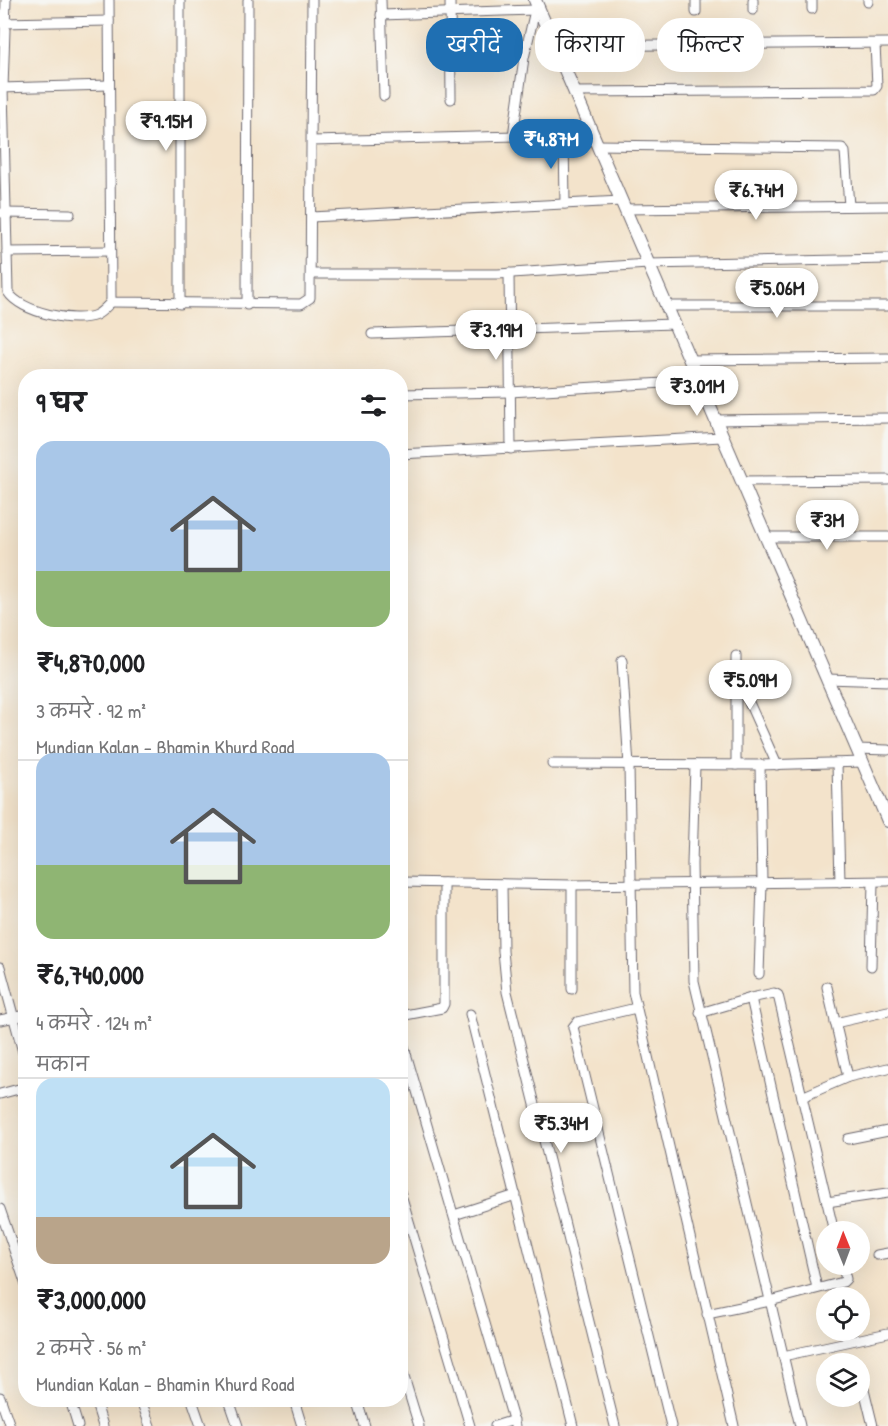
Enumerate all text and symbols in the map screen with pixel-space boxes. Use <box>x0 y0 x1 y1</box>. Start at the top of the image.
chip: खरीदें <box>426 18 523 72</box>
chip: किराया <box>535 18 645 72</box>
chip: फ़िल्टर <box>657 18 764 72</box>
pin: ₹9.15M <box>117 101 215 152</box>
text: ₹9.15M <box>140 107 192 134</box>
pin: ₹4.87M <box>502 119 600 170</box>
text: ₹4.87M <box>523 125 579 152</box>
pin: ₹6.74M <box>707 170 805 221</box>
text: ₹6.74M <box>728 176 784 203</box>
pin: ₹5.06M <box>728 268 826 319</box>
text: ₹5.06M <box>749 274 805 301</box>
pin: ₹3.19M <box>447 310 545 361</box>
text: ₹3.19M <box>469 316 523 343</box>
pin: ₹3.01M <box>648 366 746 417</box>
text: ₹3.01M <box>669 372 725 399</box>
text: 9 घर <box>36 385 86 420</box>
icon: filters <box>357 389 390 422</box>
icon: home <box>159 480 267 588</box>
pin: ₹3M <box>798 500 856 551</box>
text: ₹3M <box>810 506 844 533</box>
text: ₹4,870,000 <box>36 645 145 680</box>
pin: ₹5.09M <box>701 660 799 711</box>
text: ₹5.09M <box>723 666 777 693</box>
text: 3 कमरे · 92 m² <box>36 697 146 724</box>
text: Mundian Kalan - Bhamin Khurd Road <box>36 733 294 760</box>
icon: home <box>159 792 267 900</box>
text: ₹6,740,000 <box>36 957 144 992</box>
text: 4 कमरे · 124 m² <box>36 1009 152 1036</box>
text: मकान <box>36 1050 89 1077</box>
pin: ₹5.34M <box>512 1103 610 1154</box>
text: ₹5.34M <box>534 1109 588 1136</box>
icon: home <box>159 1117 267 1225</box>
north arrow <box>816 1221 870 1275</box>
map controls <box>816 1221 870 1407</box>
text: ₹3,000,000 <box>36 1282 146 1317</box>
button: locate <box>816 1287 870 1341</box>
text: 2 कमरे · 56 m² <box>36 1334 146 1361</box>
button: layers <box>816 1353 870 1407</box>
text: Mundian Kalan - Bhamin Khurd Road <box>36 1370 294 1397</box>

